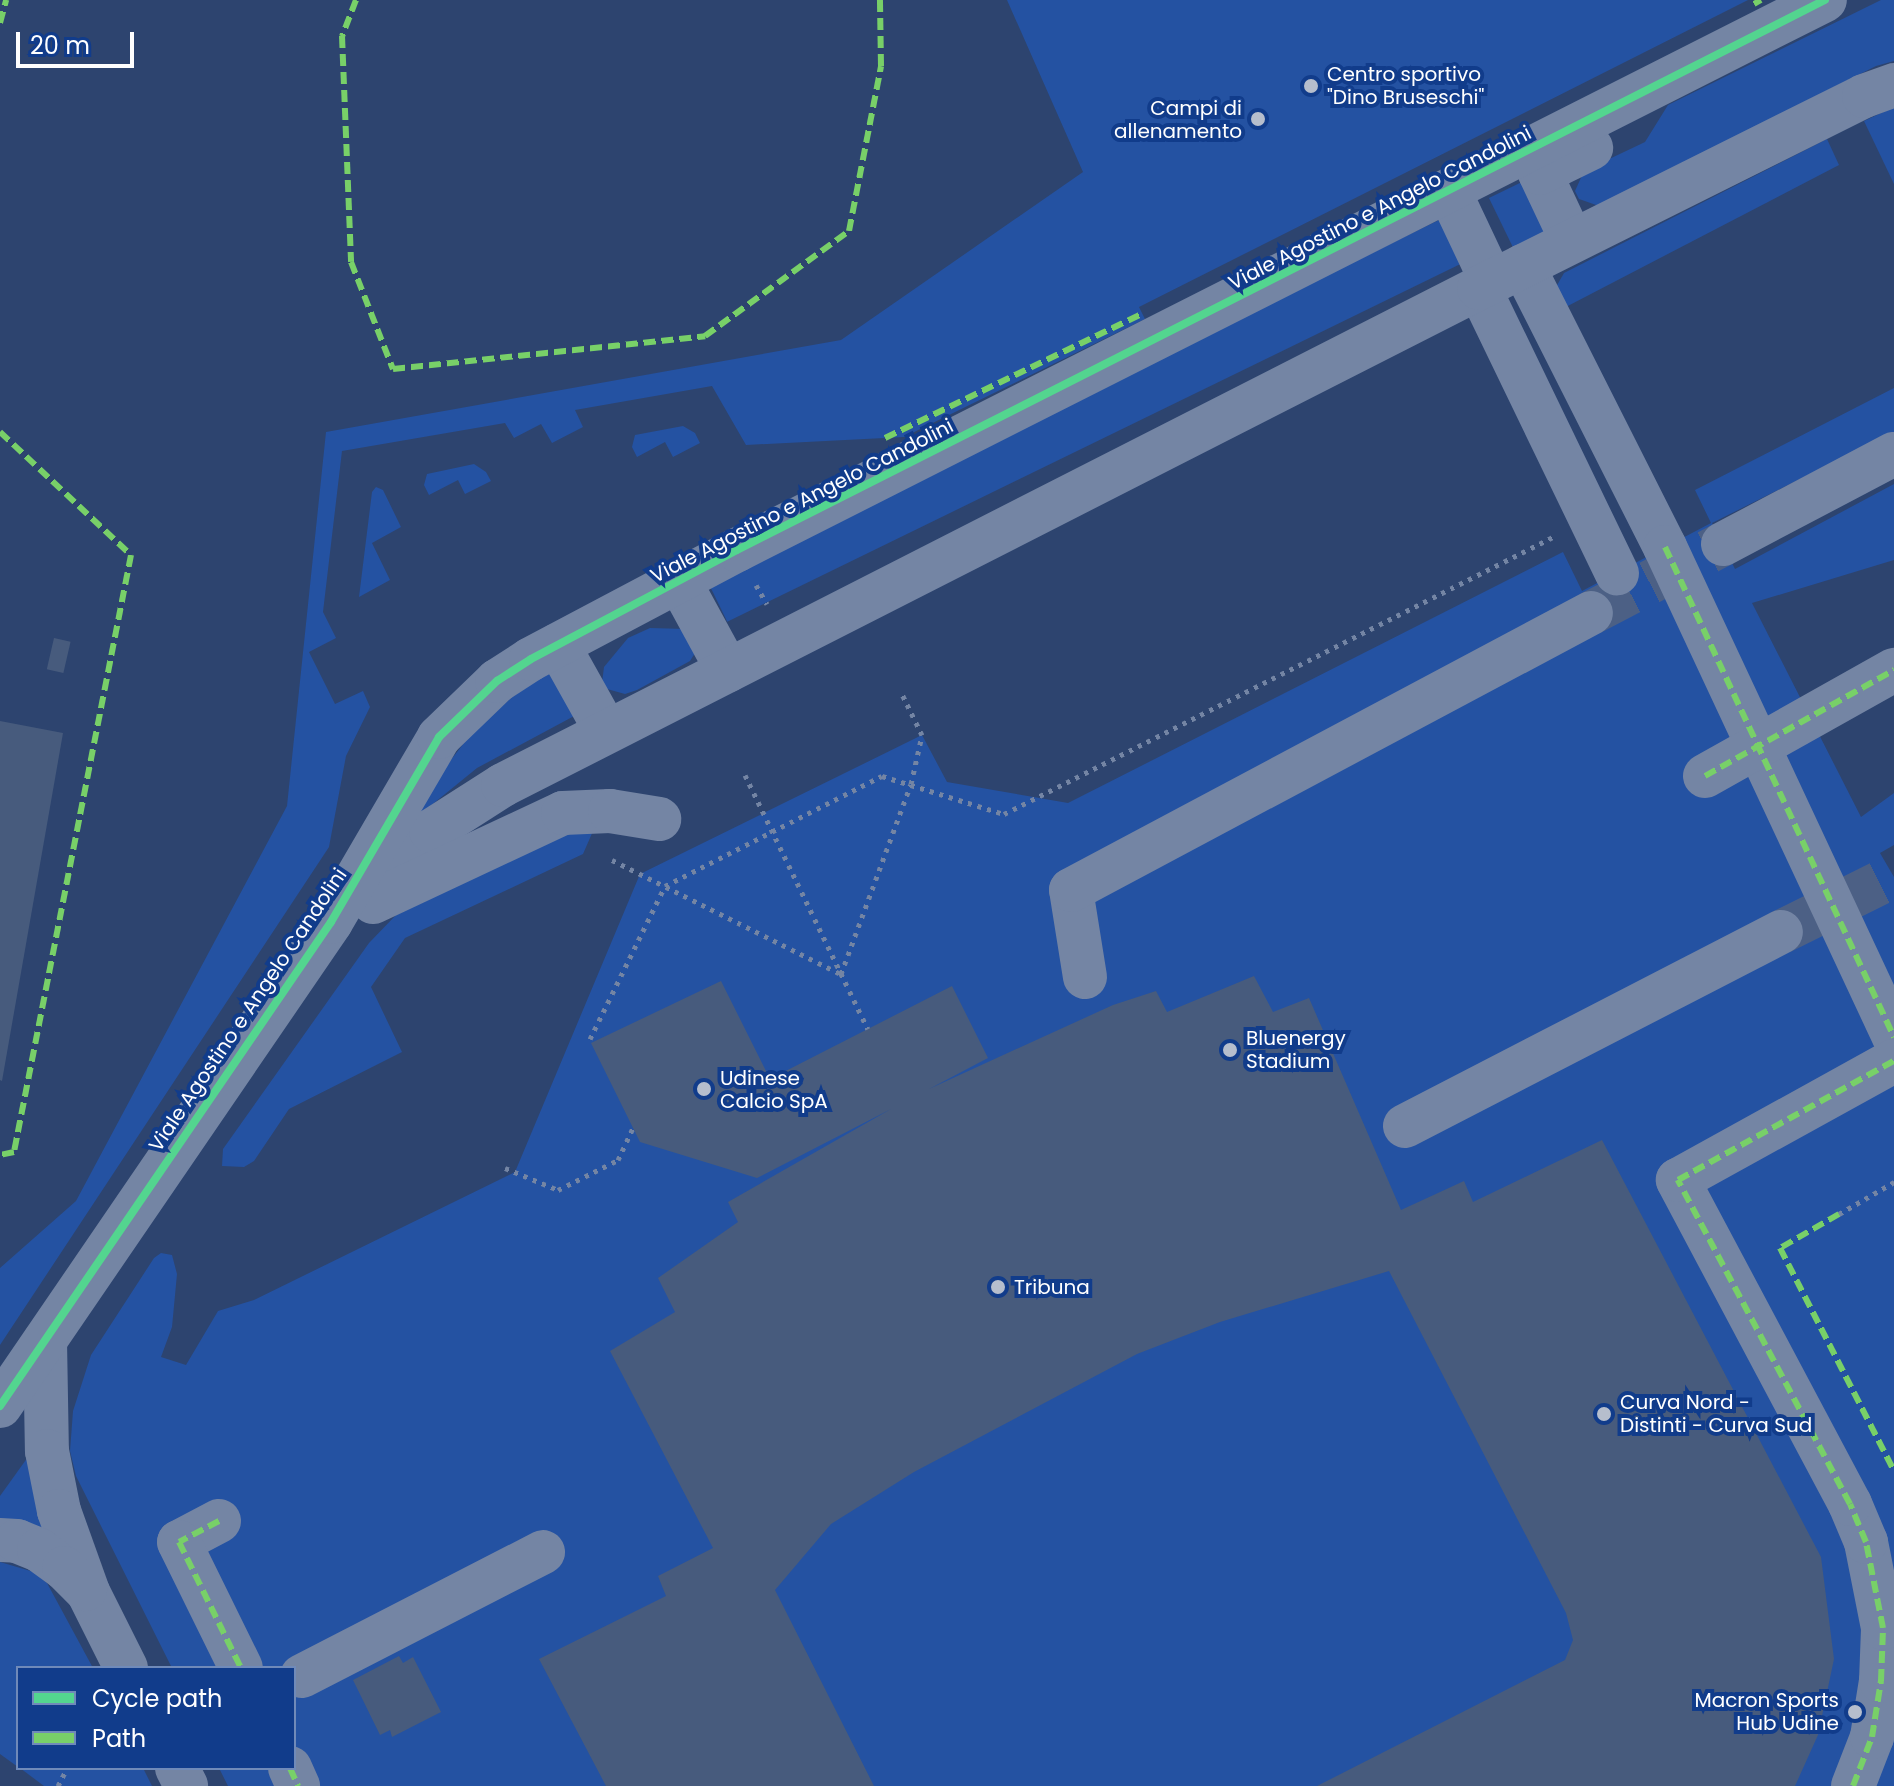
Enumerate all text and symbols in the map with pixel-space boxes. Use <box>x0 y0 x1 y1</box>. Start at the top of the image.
scale bar <box>20 16 138 66</box>
text: 20 m <box>30 29 90 62</box>
place label: Centro sportivo "Dino Bruseschi" <box>1327 62 1484 109</box>
marker: Centro sportivo "Dino Bruseschi" <box>1302 77 1320 95</box>
place label: Campi di allenamento <box>1114 96 1242 143</box>
marker: Campi di allenamento <box>1249 110 1267 128</box>
street label: Viale Agostino e Angelo Candolini <box>1225 121 1535 295</box>
street label: Viale Agostino e Angelo Candolini <box>647 414 957 588</box>
street label: Viale Agostino e Angelo Candolini <box>144 864 352 1156</box>
place label: Bluenergy Stadium <box>1246 1026 1346 1073</box>
marker: Bluenergy Stadium <box>1221 1041 1239 1059</box>
place label: Udinese Calcio SpA <box>720 1066 828 1113</box>
marker: Udinese Calcio SpA <box>695 1080 713 1098</box>
place label: Tribuna <box>1014 1275 1090 1299</box>
marker: Tribuna <box>989 1278 1007 1296</box>
place label: Curva Nord - Distinti - Curva Sud <box>1620 1390 1812 1437</box>
marker: Curva Nord - Distinti - Curva Sud <box>1595 1405 1613 1423</box>
legend <box>16 1666 296 1770</box>
text: Cycle path <box>92 1682 222 1715</box>
place label: Macron Sports Hub Udine <box>1694 1688 1839 1735</box>
marker: Macron Sports Hub Udine <box>1846 1703 1864 1721</box>
text: Path <box>92 1722 146 1755</box>

